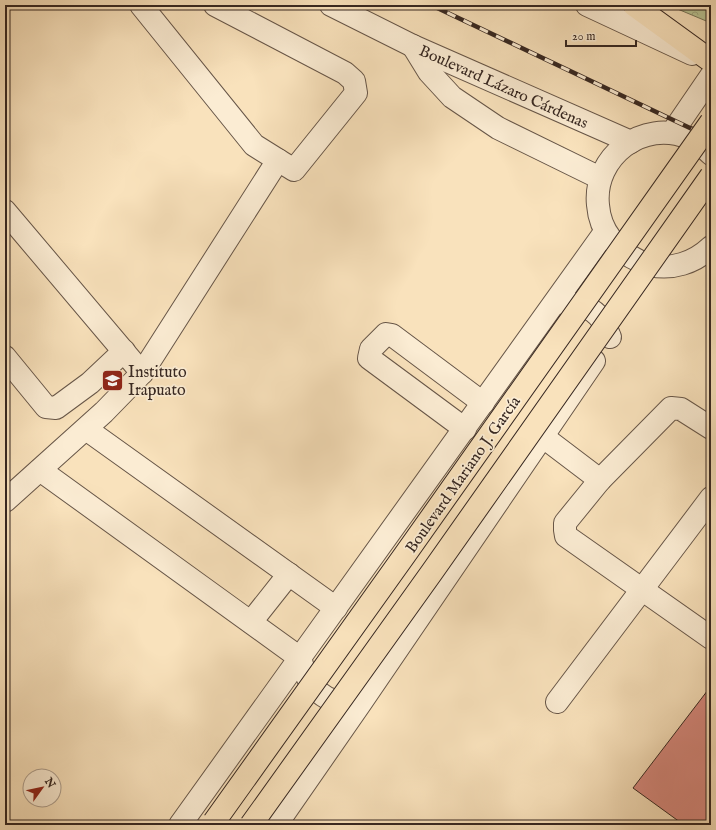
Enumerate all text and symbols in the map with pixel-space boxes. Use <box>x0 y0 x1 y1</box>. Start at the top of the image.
scale bar <box>566 22 636 48</box>
text: 20 m <box>572 29 595 44</box>
street label: Boulevard Lázaro Cárdenas <box>416 42 591 134</box>
place label: Instituto Irapuato <box>128 363 187 401</box>
school or university icon: Instituto Irapuato <box>100 367 126 393</box>
street label: Boulevard Mariano J. García <box>402 393 526 558</box>
north arrow <box>22 768 62 808</box>
text: N <box>41 774 58 791</box>

